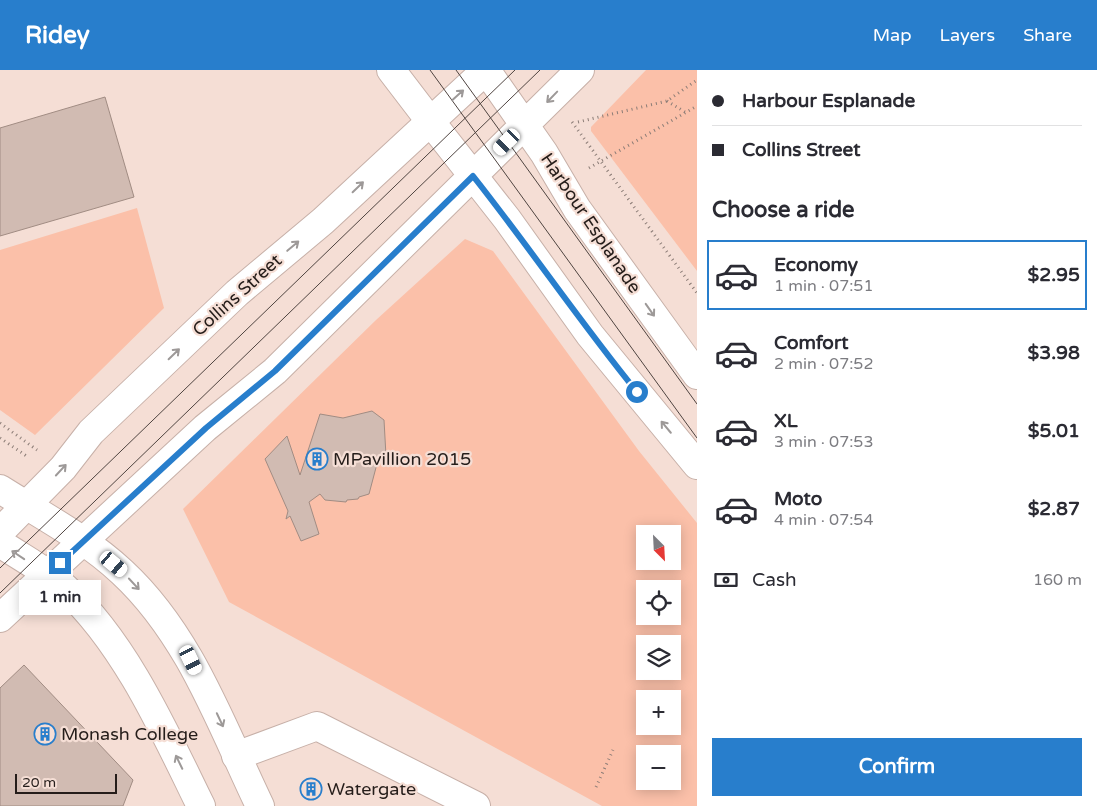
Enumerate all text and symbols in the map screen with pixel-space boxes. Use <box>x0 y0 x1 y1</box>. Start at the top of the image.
text: Ridey <box>25 21 90 50</box>
text: Map <box>873 24 912 46</box>
text: Layers <box>940 24 995 46</box>
text: Share <box>1023 24 1072 46</box>
one-way arrow <box>451 90 464 101</box>
text: Harbour Esplanade <box>742 90 915 112</box>
one-way arrow <box>546 91 559 103</box>
car <box>491 126 522 158</box>
text: Collins Street <box>742 139 861 161</box>
street label: Harbour Esplanade <box>536 149 646 297</box>
one-way arrow <box>352 181 364 193</box>
text: Choose a ride <box>712 197 855 223</box>
one-way arrow <box>286 240 299 251</box>
street label: Collins Street <box>188 249 286 341</box>
icon: car <box>714 253 759 298</box>
text: Economy <box>774 254 858 276</box>
text: $2.95 <box>1028 264 1080 286</box>
text: 1 min · 07:51 <box>774 276 873 296</box>
one-way arrow <box>644 303 655 317</box>
icon: car <box>714 331 759 376</box>
text: Comfort <box>774 332 848 354</box>
text: $3.98 <box>1028 342 1080 364</box>
one-way arrow <box>167 348 180 360</box>
text: 2 min · 07:52 <box>774 354 873 374</box>
route start <box>626 381 648 403</box>
icon: car <box>714 409 759 454</box>
text: XL <box>774 410 798 432</box>
text: $5.01 <box>1028 420 1080 442</box>
one-way arrow <box>661 421 672 434</box>
text: 3 min · 07:53 <box>774 432 873 452</box>
building icon: MPavillion 2015 <box>305 447 329 471</box>
place label: MPavillion 2015 <box>333 448 471 470</box>
one-way arrow <box>55 464 67 477</box>
icon: car <box>714 487 759 532</box>
text: Moto <box>774 488 822 510</box>
text: $2.87 <box>1028 498 1080 520</box>
text: 4 min · 07:54 <box>774 510 873 530</box>
north arrow <box>636 525 681 570</box>
map controls <box>636 525 681 790</box>
car <box>97 549 130 579</box>
one-way arrow <box>11 550 25 560</box>
route end <box>49 552 71 574</box>
icon: cash <box>712 566 740 594</box>
text: Cash <box>752 569 797 591</box>
text: 160 m <box>1033 570 1082 590</box>
one-way arrow <box>128 577 140 590</box>
callout: 1 min <box>19 580 101 616</box>
button: locate <box>636 580 681 625</box>
text: 1 min <box>39 587 81 607</box>
button: layers <box>636 635 681 680</box>
car <box>177 643 204 677</box>
button: + <box>636 690 681 735</box>
one-way arrow <box>215 713 225 728</box>
building icon: Monash College <box>33 722 57 746</box>
place label: Monash College <box>61 723 198 745</box>
button: Confirm <box>712 738 1082 796</box>
button: − <box>636 745 681 790</box>
one-way arrow <box>174 755 184 770</box>
scale bar <box>15 771 118 794</box>
text: 20 m <box>22 774 56 791</box>
building icon: Watergate <box>299 777 323 801</box>
place label: Watergate <box>327 778 416 800</box>

